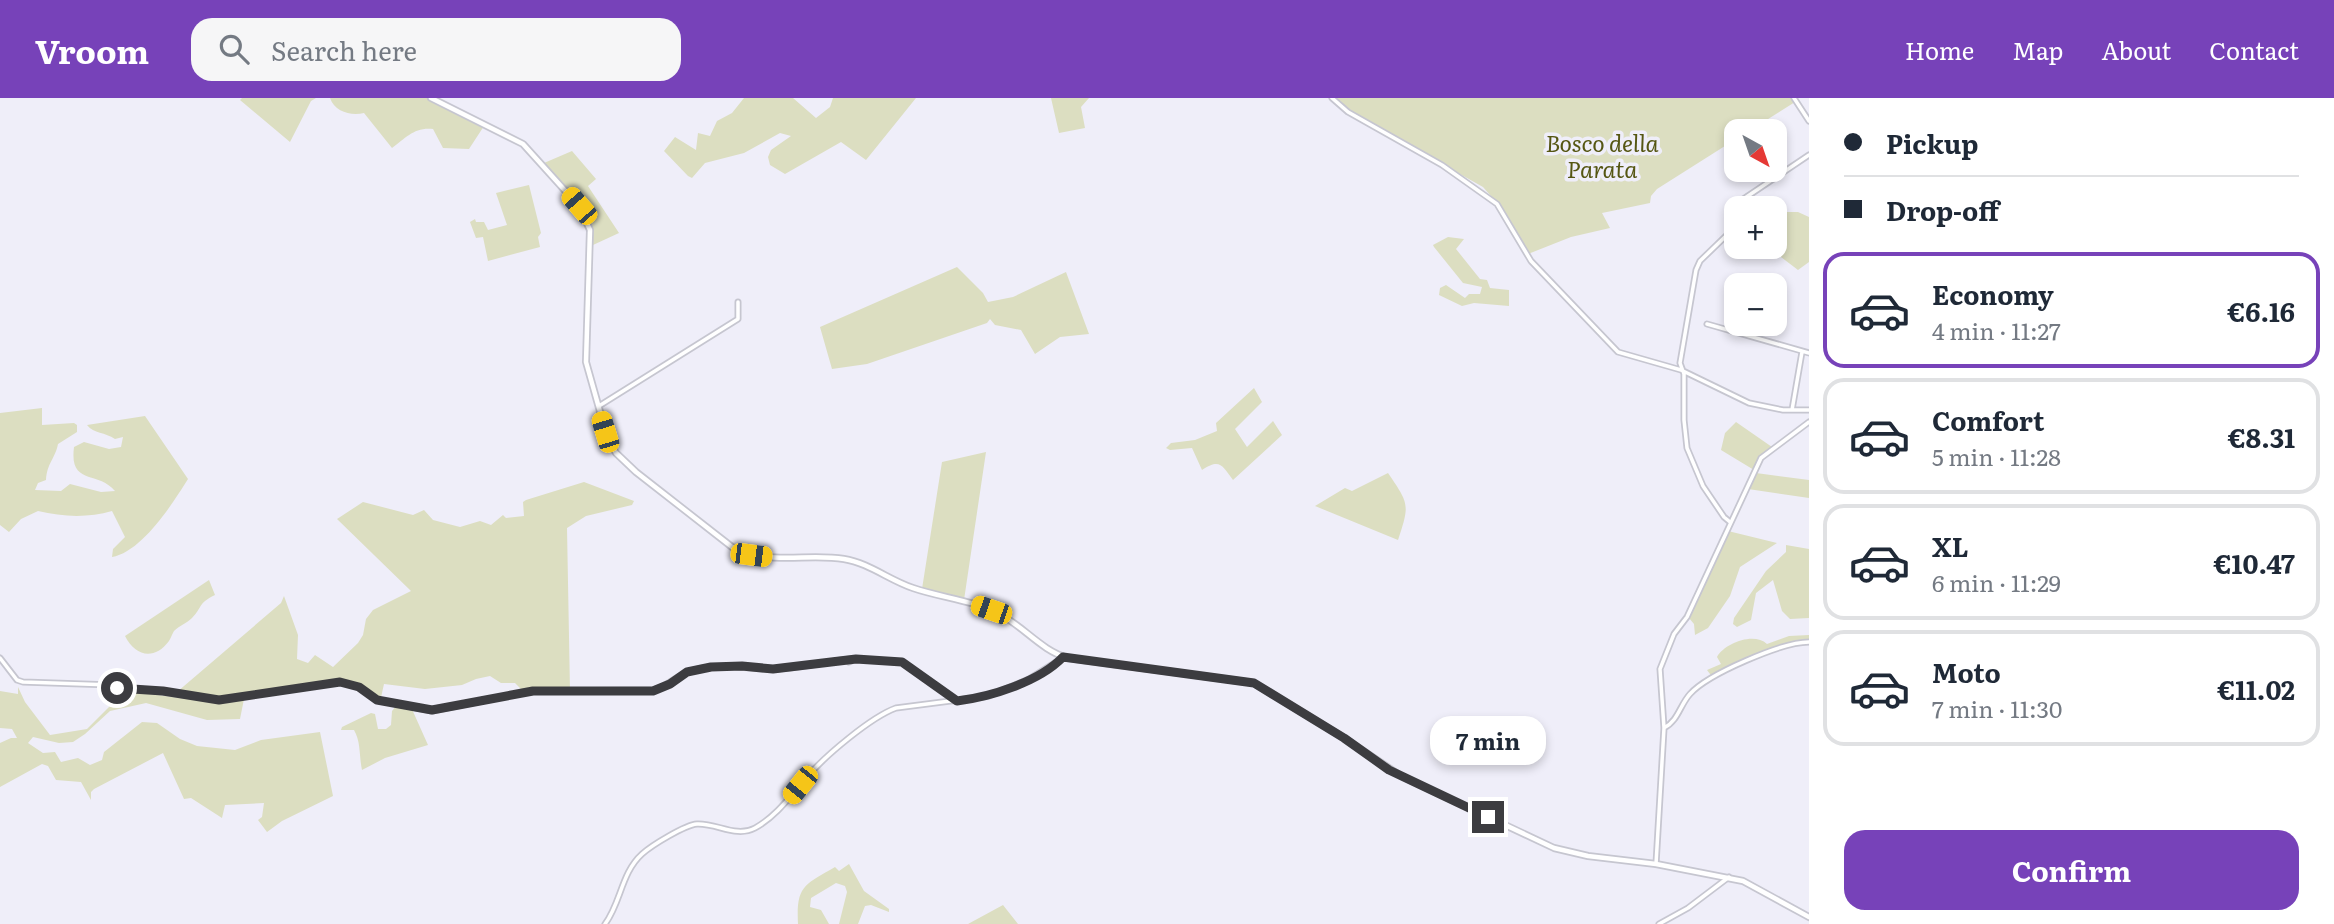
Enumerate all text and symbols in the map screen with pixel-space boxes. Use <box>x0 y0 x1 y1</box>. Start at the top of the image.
search box <box>191 18 681 81</box>
text: Vroom <box>35 25 149 74</box>
icon: search <box>215 30 253 68</box>
text: Search here <box>271 30 417 69</box>
text: Home <box>1905 32 1974 67</box>
text: Map <box>2012 32 2063 67</box>
text: About <box>2101 32 2171 67</box>
text: Contact <box>2209 32 2299 67</box>
north arrow <box>1724 119 1787 182</box>
map controls <box>1724 119 1787 336</box>
text: Pickup <box>1886 123 1978 162</box>
park label: Bosco della Parata <box>1545 125 1659 185</box>
car <box>558 183 601 229</box>
text: Drop-off <box>1886 190 1999 229</box>
button: + <box>1724 196 1787 259</box>
button: − <box>1724 273 1787 336</box>
text: Economy <box>1932 274 2054 313</box>
icon: car <box>1848 279 1911 342</box>
text: €6.16 <box>2227 291 2295 330</box>
text: 4 min · 11:27 <box>1932 313 2061 347</box>
text: Comfort <box>1932 400 2044 439</box>
icon: car <box>1848 405 1911 468</box>
car <box>589 409 622 455</box>
text: €8.31 <box>2228 417 2295 456</box>
text: 5 min · 11:28 <box>1932 439 2061 473</box>
text: XL <box>1932 526 1969 565</box>
icon: car <box>1848 531 1911 594</box>
car <box>729 542 774 568</box>
text: €10.47 <box>2214 543 2295 582</box>
text: 6 min · 11:29 <box>1932 565 2061 599</box>
car <box>968 593 1015 627</box>
text: Moto <box>1932 652 2001 691</box>
icon: car <box>1848 657 1911 720</box>
text: €11.02 <box>2217 669 2295 708</box>
route start <box>101 672 133 704</box>
text: 7 min · 11:30 <box>1932 691 2062 725</box>
callout: 7 min <box>1430 716 1546 764</box>
text: 7 min <box>1456 723 1520 757</box>
car <box>779 762 822 808</box>
route end <box>1472 801 1504 833</box>
button: Confirm <box>1844 830 2299 910</box>

